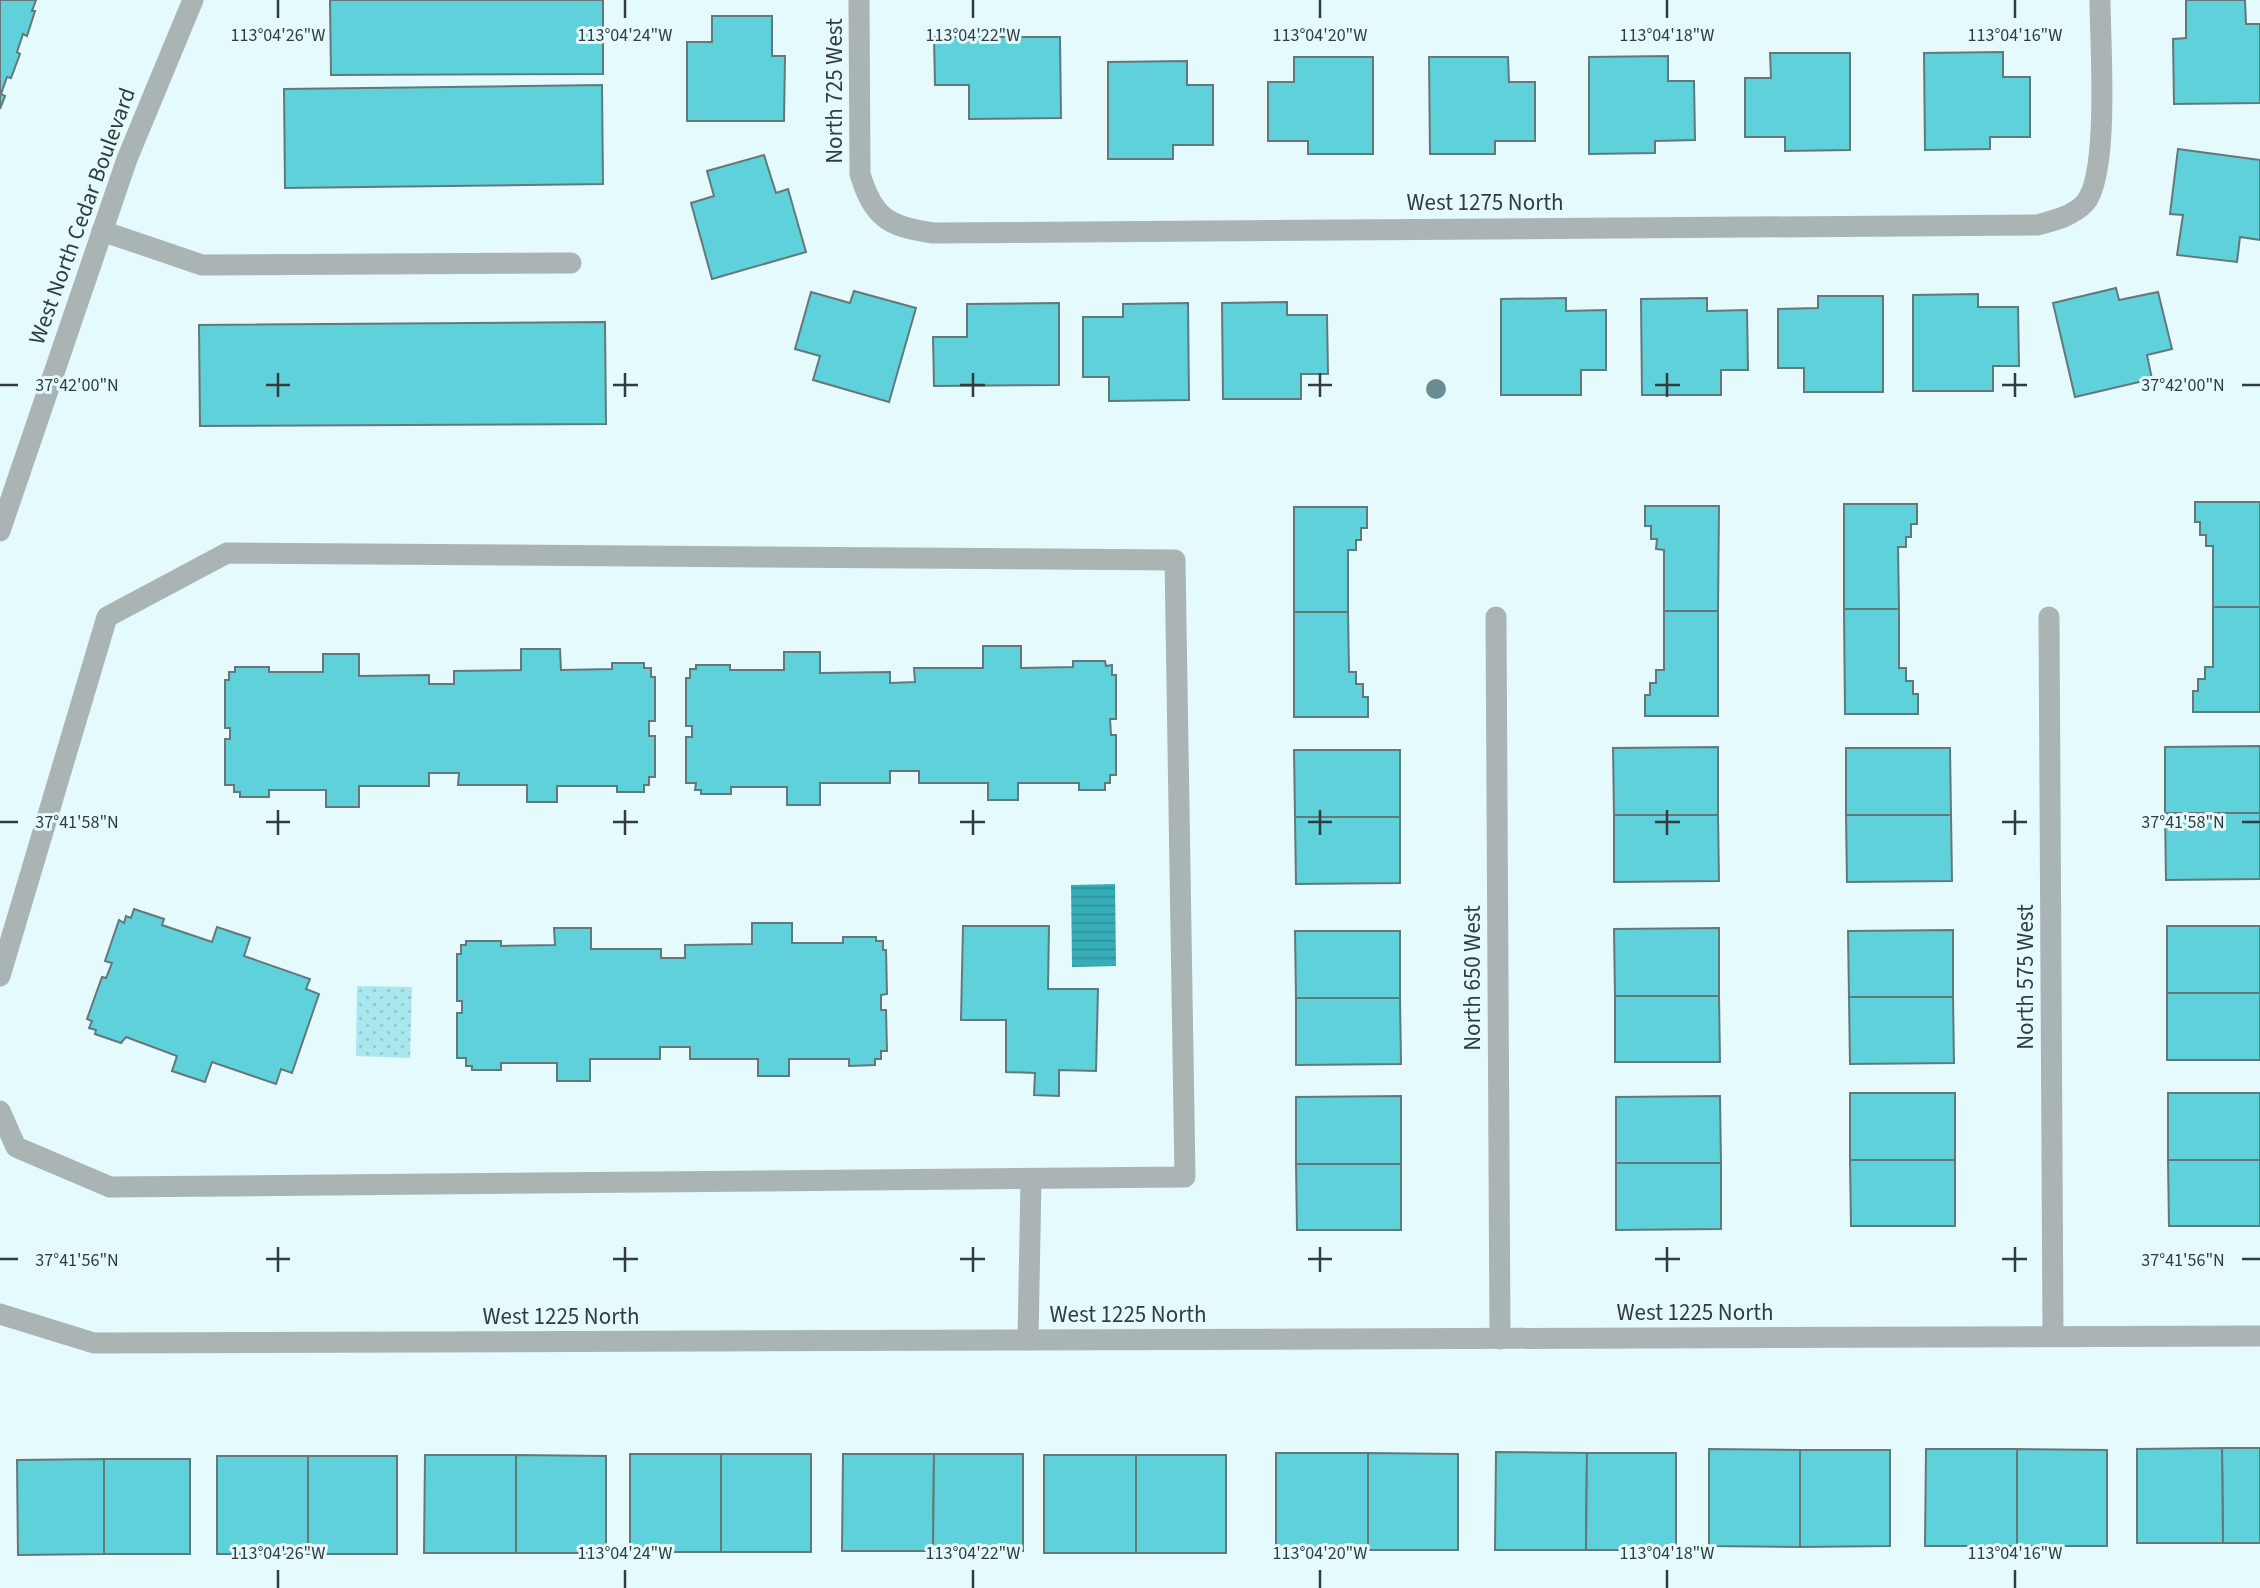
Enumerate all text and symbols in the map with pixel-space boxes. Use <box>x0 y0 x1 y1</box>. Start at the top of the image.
street label: North 725 West <box>818 18 851 164</box>
text: 113°04'26"W <box>231 23 325 48</box>
text: 113°04'24"W <box>578 23 672 48</box>
text: 113°04'22"W <box>926 23 1020 48</box>
text: 113°04'20"W <box>1273 23 1367 48</box>
text: 113°04'18"W <box>1620 23 1714 48</box>
text: 113°04'16"W <box>1968 23 2062 48</box>
street label: West North Cedar Boulevard <box>20 83 144 349</box>
street label: West 1275 North <box>1407 186 1563 219</box>
text: 37°42'00"N <box>35 373 119 398</box>
text: 37°42'00"N <box>2141 373 2225 398</box>
text: 37°41'58"N <box>35 810 119 835</box>
text: 37°41'58"N <box>2141 810 2225 835</box>
street label: North 575 West <box>2009 904 2042 1050</box>
street label: North 650 West <box>1456 905 1489 1051</box>
text: 37°41'56"N <box>35 1248 119 1273</box>
text: 37°41'56"N <box>2141 1248 2225 1273</box>
street label: West 1225 North <box>1617 1296 1773 1329</box>
street label: West 1225 North <box>1050 1298 1206 1331</box>
street label: West 1225 North <box>483 1300 639 1333</box>
text: 113°04'26"W <box>231 1541 325 1566</box>
text: 113°04'24"W <box>578 1541 672 1566</box>
text: 113°04'22"W <box>926 1541 1020 1566</box>
text: 113°04'20"W <box>1273 1541 1367 1566</box>
text: 113°04'18"W <box>1620 1541 1714 1566</box>
text: 113°04'16"W <box>1968 1541 2062 1566</box>

